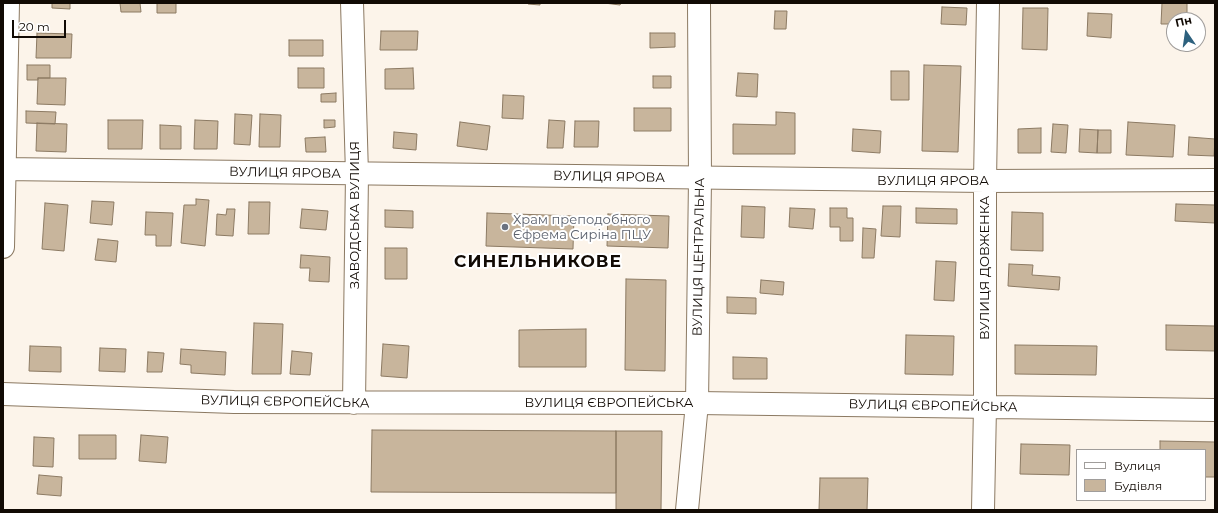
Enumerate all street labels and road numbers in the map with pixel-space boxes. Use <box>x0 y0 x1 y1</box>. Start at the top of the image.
street label: ЗАВОДСЬКА ВУЛИЦЯ <box>347 141 363 289</box>
street label: ВУЛИЦЯ ЯРОВА <box>229 164 341 182</box>
street label: ВУЛИЦЯ ЯРОВА <box>553 168 665 186</box>
street label: ВУЛИЦЯ ЯРОВА <box>877 173 989 189</box>
street label: ВУЛИЦЯ ЦЕНТРАЛЬНА <box>690 178 708 336</box>
street label: ВУЛИЦЯ ДОВЖЕНКА <box>977 196 993 340</box>
street label: ВУЛИЦЯ ЄВРОПЕЙСЬКА <box>200 393 370 411</box>
street label: ВУЛИЦЯ ЄВРОПЕЙСЬКА <box>525 395 693 411</box>
street label: ВУЛИЦЯ ЄВРОПЕЙСЬКА <box>848 397 1018 415</box>

